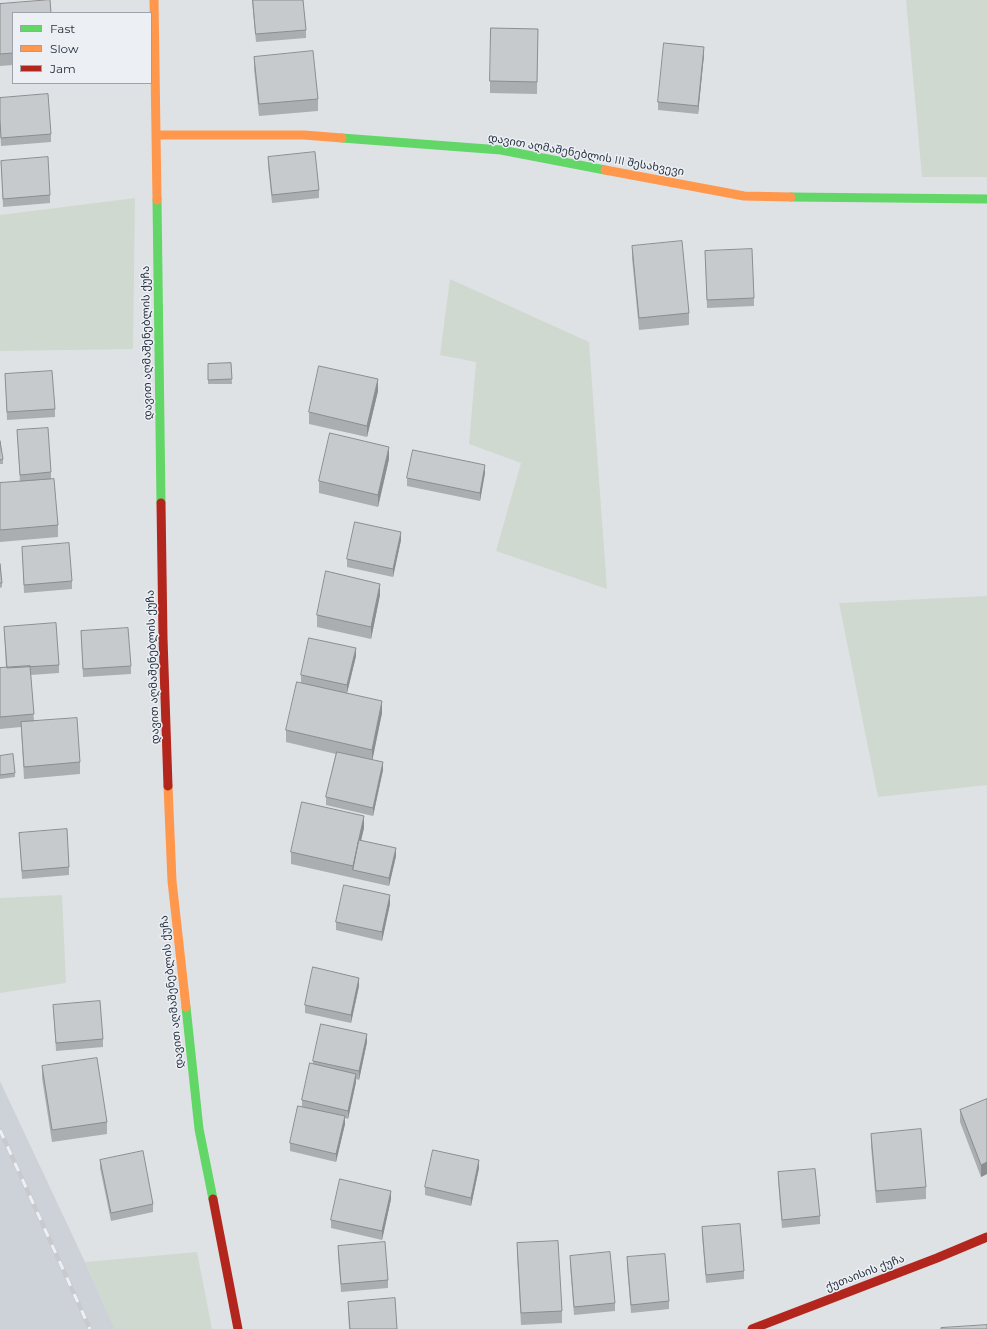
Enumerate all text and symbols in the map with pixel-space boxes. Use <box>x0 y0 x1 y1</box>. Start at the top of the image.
legend <box>12 12 152 84</box>
text: Fast <box>50 21 75 36</box>
text: Slow <box>50 41 79 56</box>
text: Jam <box>50 61 76 76</box>
street label: დავით აღმაშენებლის III შესახვევი <box>487 131 685 179</box>
street label: დავით აღმაშენებლის ქუჩა <box>139 266 155 420</box>
street label: დავით აღმაშენებლის ქუჩა <box>144 590 162 744</box>
street label: დავით აღმაშენებლის ქუჩა <box>157 915 187 1069</box>
street label: ქუთაისის ქუჩა <box>824 1252 906 1294</box>

